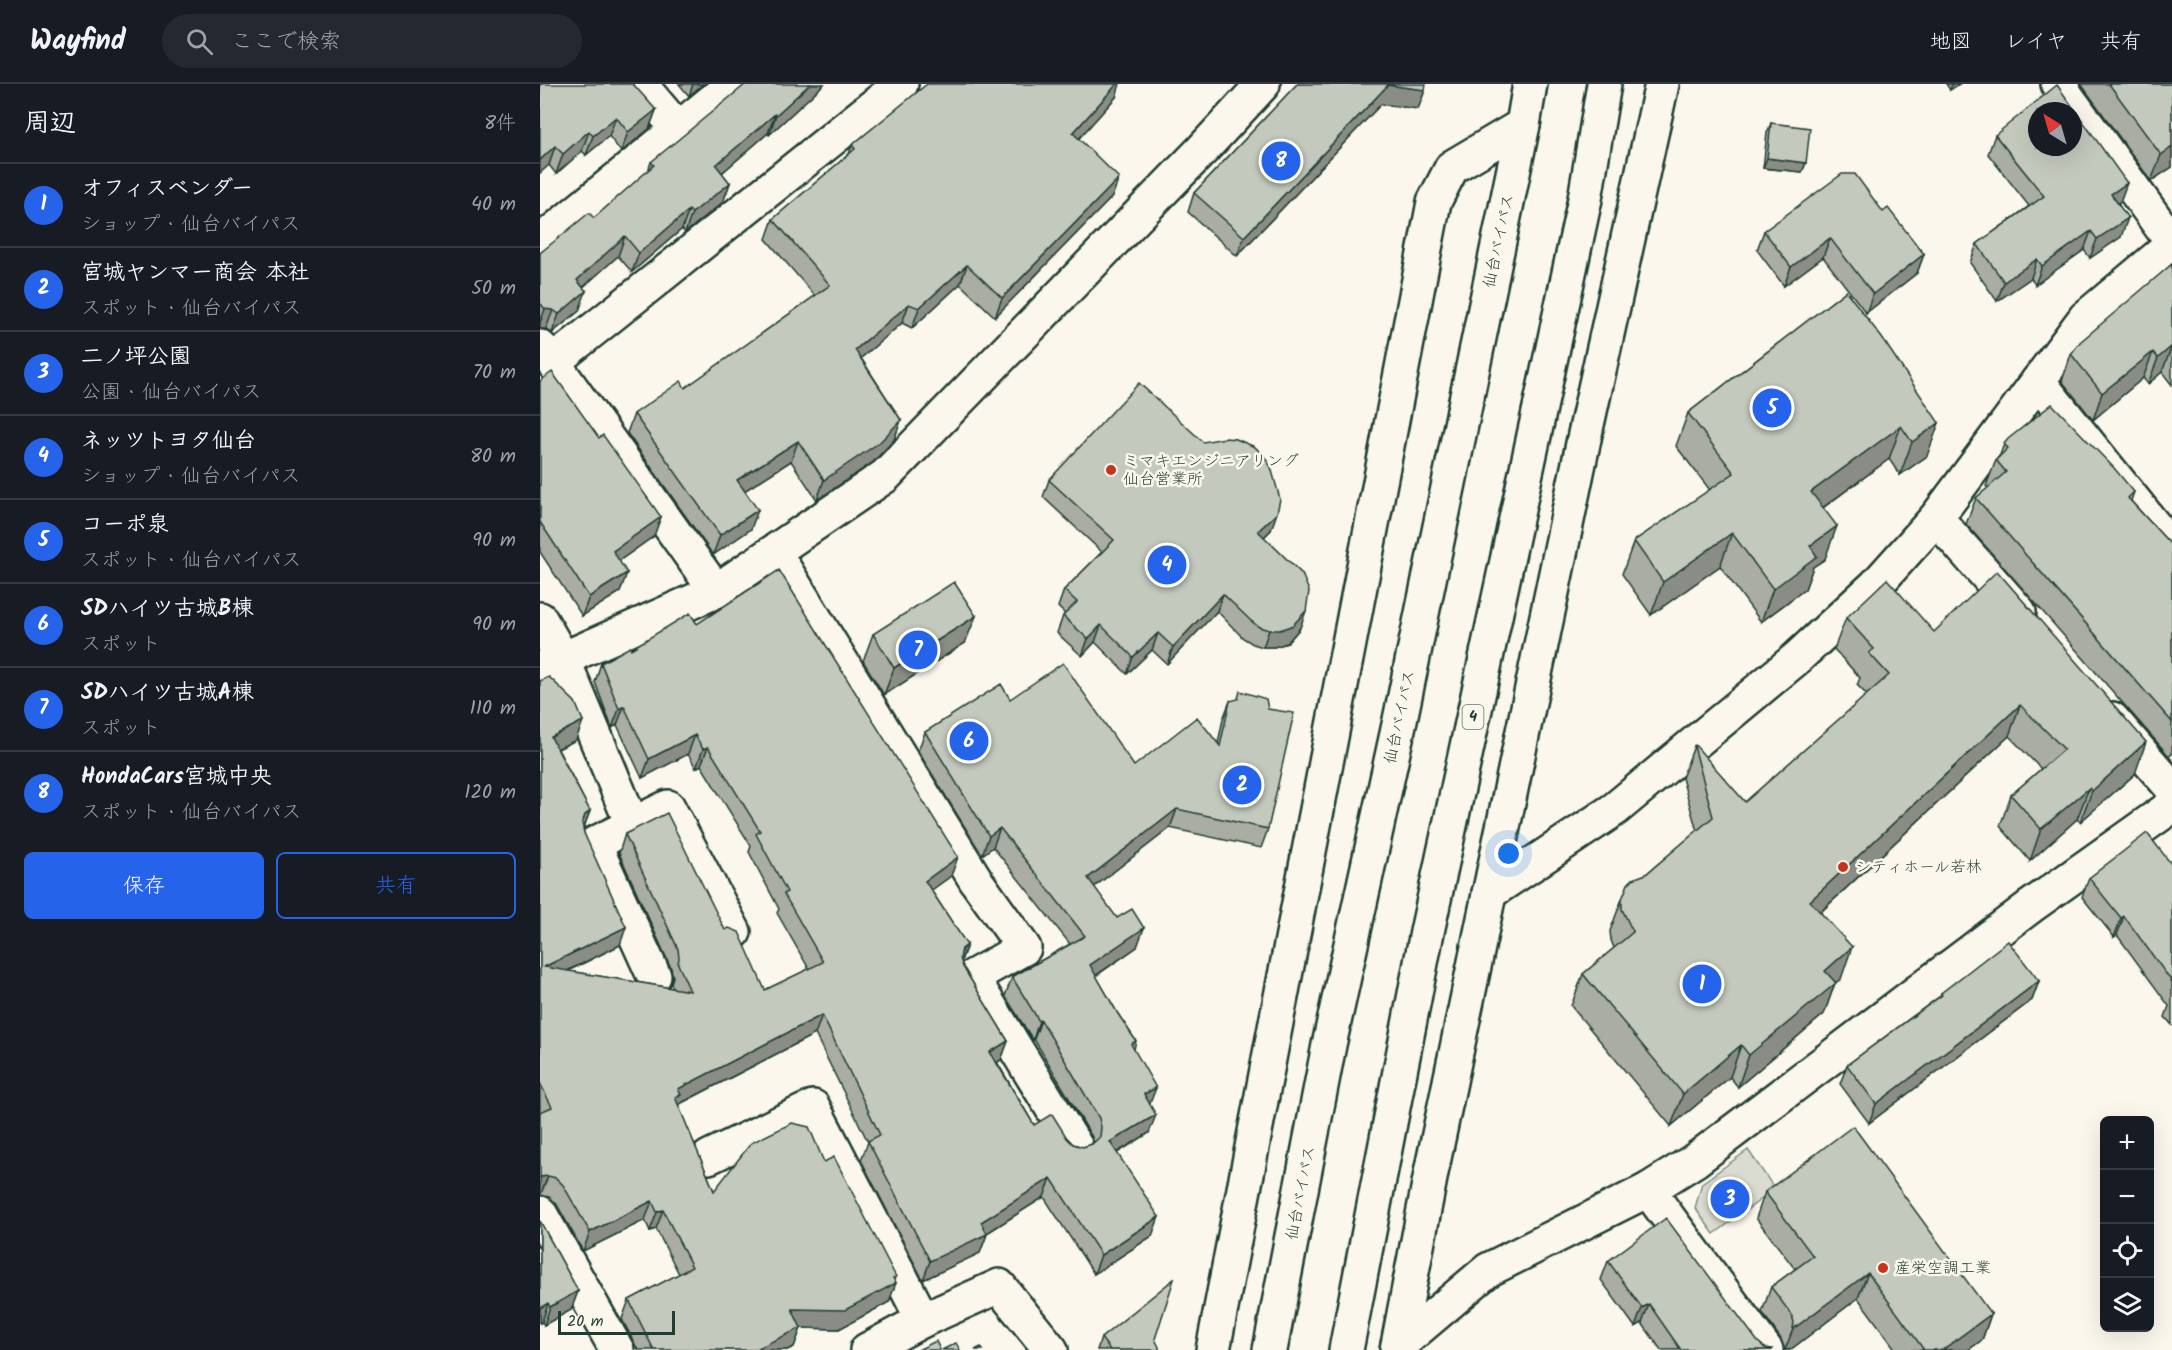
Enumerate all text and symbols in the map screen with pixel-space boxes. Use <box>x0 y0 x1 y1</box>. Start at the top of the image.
search box <box>162 14 582 68</box>
text: Wayfind <box>30 19 126 64</box>
icon: search <box>183 25 216 58</box>
text: ここで検索 <box>231 25 341 60</box>
text: 地図 <box>1930 26 1972 59</box>
text: レイヤ <box>2005 26 2067 59</box>
text: 共有 <box>2100 26 2142 59</box>
north arrow <box>2028 102 2082 156</box>
text: 周辺 <box>24 103 76 145</box>
text: 8件 <box>484 108 516 140</box>
pin: 8 <box>1262 138 1300 184</box>
text: オフィスベンダー <box>81 172 253 207</box>
text: 1 <box>40 189 47 221</box>
text: 40 m <box>471 189 516 221</box>
street label: 仙台バイパス <box>1477 192 1521 290</box>
text: ショップ · 仙台バイパス <box>81 209 301 241</box>
text: 宮城ヤンマー商会 本社 <box>81 256 309 291</box>
text: 2 <box>38 273 49 305</box>
text: 50 m <box>471 273 516 305</box>
text: スポット · 仙台バイパス <box>81 293 301 325</box>
text: 二ノ坪公園 <box>81 340 191 375</box>
text: 3 <box>38 357 49 389</box>
text: 70 m <box>473 357 516 389</box>
text: 公園 · 仙台バイパス <box>81 377 261 409</box>
pin: 5 <box>1752 386 1792 430</box>
text: ネッツトヨタ仙台 <box>81 424 256 459</box>
text: 4 <box>38 441 49 473</box>
text: 80 m <box>470 441 516 473</box>
place label: ミマキエンジニアリング 仙台営業所 <box>1123 449 1299 492</box>
text: ショップ · 仙台バイパス <box>81 461 301 493</box>
marker: ミマキエンジニアリング 仙台営業所 <box>1104 463 1118 477</box>
text: コーポ泉 <box>81 508 169 543</box>
text: 5 <box>38 525 49 557</box>
text: 90 m <box>472 525 516 557</box>
pin: 4 <box>1148 542 1186 588</box>
text: スポット · 仙台バイパス <box>81 545 301 577</box>
text: SDハイツ古城B棟 <box>81 592 254 627</box>
text: 6 <box>38 609 49 641</box>
text: 90 m <box>472 609 516 641</box>
pin: 7 <box>898 628 938 672</box>
text: スポット <box>81 629 161 661</box>
street label: 仙台バイパス <box>1378 668 1422 766</box>
text: SDハイツ古城A棟 <box>81 676 254 711</box>
text: 7 <box>39 693 48 725</box>
text: 110 m <box>470 693 516 725</box>
road number: 4 <box>1462 705 1484 729</box>
text: スポット <box>81 713 161 745</box>
pin: 6 <box>950 718 988 764</box>
text: HondaCars宮城中央 <box>81 760 272 795</box>
pin: 2 <box>1222 762 1262 808</box>
text: 8 <box>38 777 49 809</box>
text: 120 m <box>464 777 516 809</box>
text: スポット · 仙台バイパス <box>81 797 301 829</box>
your location <box>1494 839 1523 868</box>
button: 保存 <box>24 852 264 919</box>
button: 共有 <box>276 852 516 919</box>
place label: シティホール若林 <box>1855 855 1982 880</box>
marker: シティホール若林 <box>1836 860 1850 874</box>
pin: 1 <box>1682 962 1722 1006</box>
map controls <box>2100 1116 2154 1332</box>
button: + <box>2100 1116 2154 1170</box>
street label: 仙台バイパス <box>1280 1144 1322 1242</box>
button: − <box>2100 1170 2154 1224</box>
pin: 3 <box>1710 1176 1750 1222</box>
button: locate <box>2100 1224 2154 1278</box>
place label: 産栄空調工業 <box>1895 1256 1991 1281</box>
marker: 産栄空調工業 <box>1876 1261 1890 1275</box>
button: layers <box>2100 1278 2154 1332</box>
scale bar <box>558 1308 675 1336</box>
text: 20 m <box>567 1309 603 1334</box>

